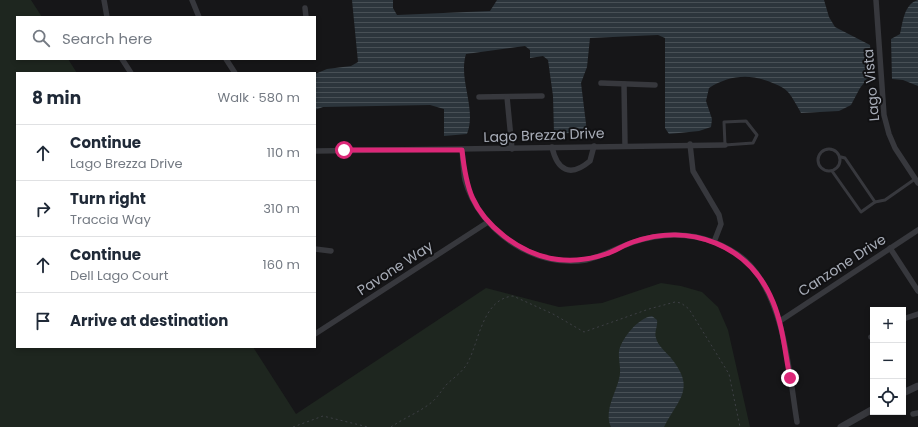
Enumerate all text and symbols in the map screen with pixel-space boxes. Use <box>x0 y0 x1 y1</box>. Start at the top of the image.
search box <box>16 16 316 60</box>
icon: search <box>30 27 52 49</box>
text: Search here <box>62 28 152 49</box>
street label: Lago Vista <box>858 48 884 122</box>
text: 8 min <box>32 86 81 110</box>
text: Walk · 580 m <box>218 88 300 107</box>
street label: Lago Brezza Drive <box>483 123 605 147</box>
text: Continue <box>70 132 141 153</box>
route start <box>335 141 353 159</box>
icon: ahead <box>32 142 54 164</box>
text: 110 m <box>267 143 300 162</box>
text: Lago Brezza Drive <box>70 154 183 173</box>
text: Turn right <box>70 188 146 209</box>
icon: right <box>32 198 54 220</box>
text: 310 m <box>263 199 300 218</box>
text: Traccia Way <box>70 210 151 229</box>
street label: Canzone Drive <box>794 229 890 301</box>
street label: Pavone Way <box>353 236 437 300</box>
text: Continue <box>70 244 141 265</box>
icon: ahead <box>32 254 54 276</box>
text: 160 m <box>263 255 300 274</box>
text: Dell Lago Court <box>70 266 168 285</box>
map controls <box>870 307 906 415</box>
button: + <box>870 307 906 343</box>
icon: arrive <box>32 310 54 332</box>
text: Arrive at destination <box>70 310 228 331</box>
button: − <box>870 343 906 379</box>
route end <box>781 369 799 387</box>
button: locate <box>870 379 906 415</box>

